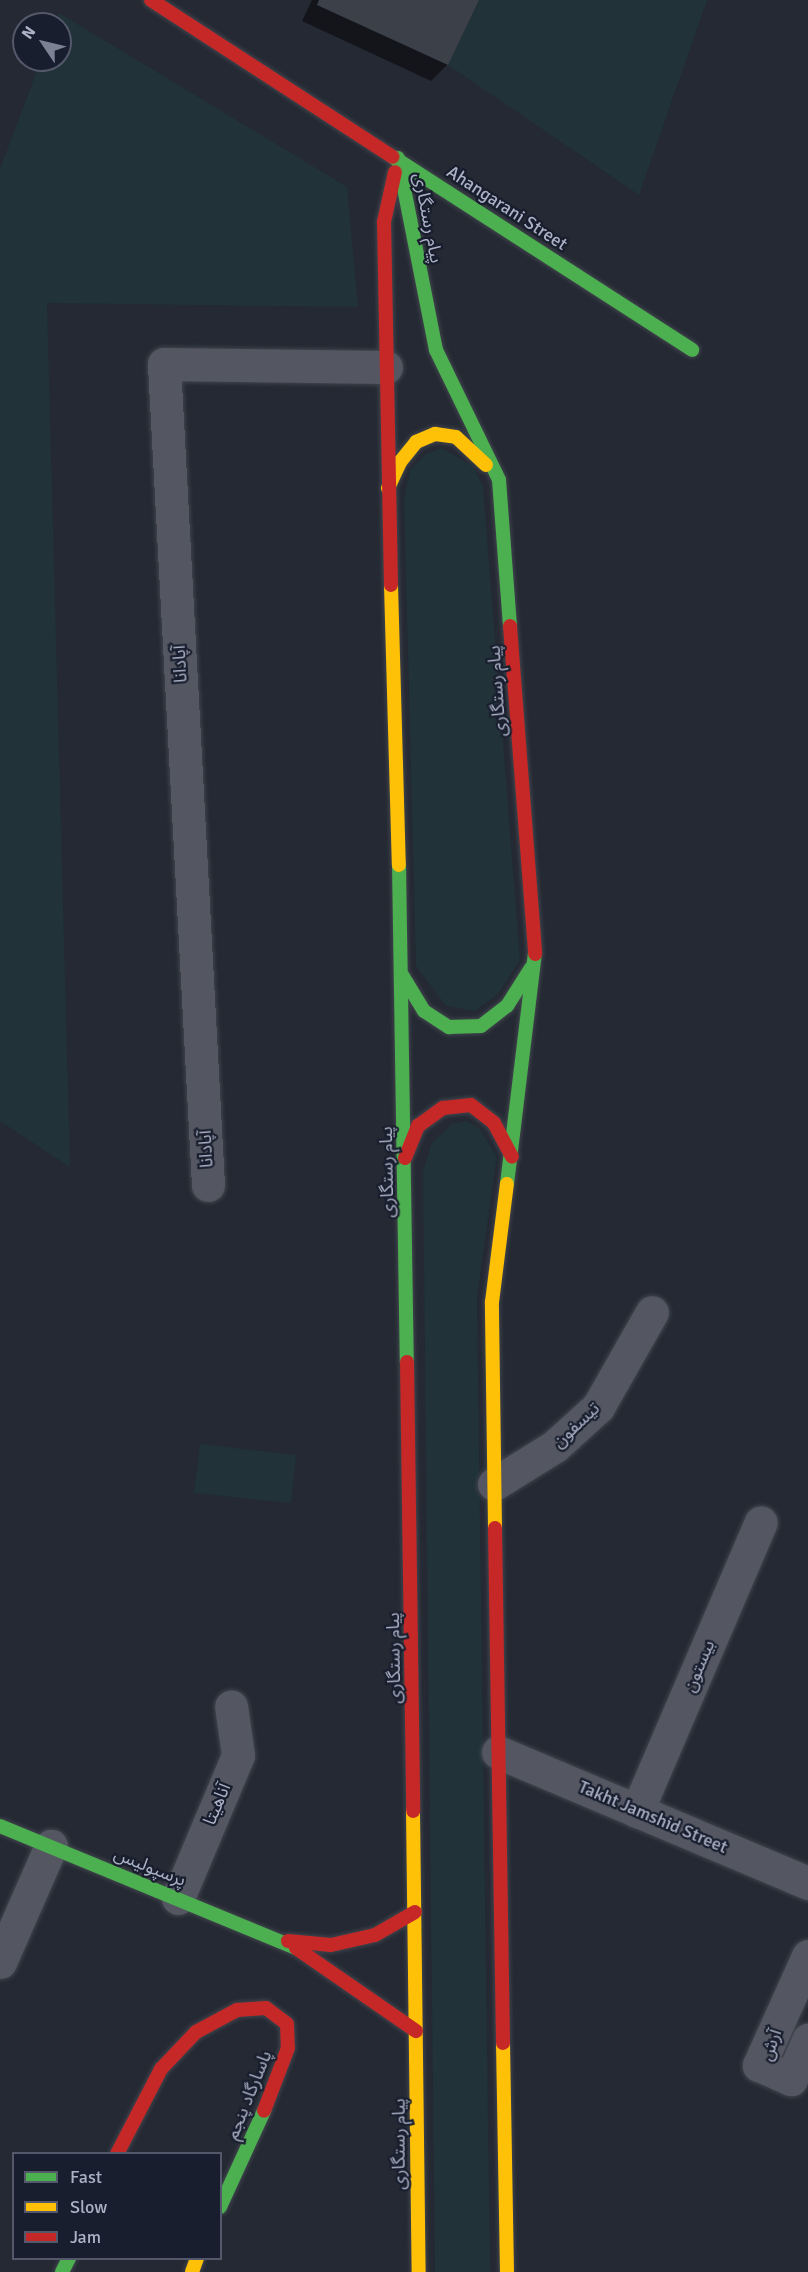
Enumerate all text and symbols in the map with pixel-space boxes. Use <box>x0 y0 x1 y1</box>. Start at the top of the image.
north arrow <box>12 12 72 72</box>
text: N <box>18 23 40 43</box>
street label: Ahangarani Street <box>443 161 571 255</box>
street label: پیام رستگاری <box>409 171 447 265</box>
street label: آپادانا <box>168 645 192 683</box>
street label: پیام رستگاری <box>483 645 511 737</box>
street label: پیام رستگاری <box>375 1126 399 1218</box>
street label: آپادانا <box>194 1130 218 1168</box>
street label: تیسفون <box>548 1398 604 1452</box>
street label: پیام رستگاری <box>382 1612 406 1704</box>
street label: بیستون <box>678 1637 720 1695</box>
street label: Takht Jamshid Street <box>575 1776 731 1858</box>
street label: آناهیتا <box>199 1780 235 1828</box>
street label: پرسپولیس <box>111 1843 189 1891</box>
street label: آرش <box>756 2026 786 2064</box>
street label: پاسارگاد پنجم <box>221 2047 277 2143</box>
street label: پیام رستگاری <box>388 2098 410 2190</box>
legend <box>12 2152 222 2260</box>
text: Fast <box>70 2166 102 2188</box>
text: Slow <box>70 2196 107 2218</box>
text: Jam <box>70 2226 101 2248</box>

